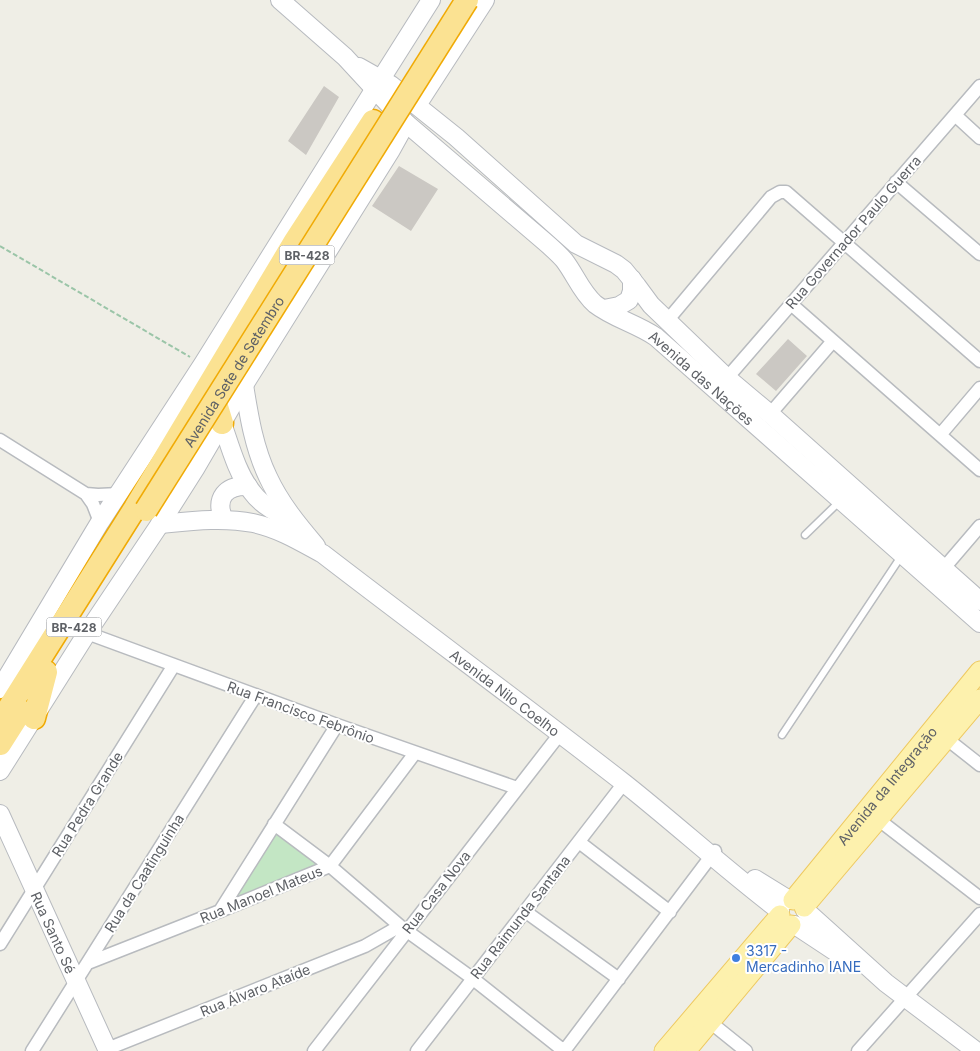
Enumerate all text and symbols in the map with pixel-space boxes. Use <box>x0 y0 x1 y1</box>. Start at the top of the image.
street label: Rua Governador Paulo Guerra <box>782 152 924 312</box>
road number: BR-428 <box>280 246 334 264</box>
street label: Avenida Sete de Setembro <box>180 293 287 450</box>
street label: Avenida das Nações <box>646 326 758 428</box>
road number: BR-428 <box>46 618 102 636</box>
street label: Avenida Nilo Coelho <box>447 645 564 739</box>
street label: Rua Francisco Febrônio <box>225 677 377 747</box>
street label: Avenida da Integração <box>833 723 940 848</box>
street label: Rua Pedra Grande <box>48 748 126 860</box>
street label: Rua da Caatinguinha <box>101 811 187 935</box>
street label: Rua Casa Nova <box>398 847 474 937</box>
street label: Rua Raimunda Santana <box>466 852 574 982</box>
street label: Rua Manoel Mateus <box>197 862 325 926</box>
street label: Rua Santo Sé <box>28 889 80 976</box>
place label: 3317 - Mercadinho IANE <box>746 942 861 975</box>
marker: 3317 - Mercadinho IANE <box>730 952 742 964</box>
street label: Rua Álvaro Ataíde <box>197 960 313 1020</box>

